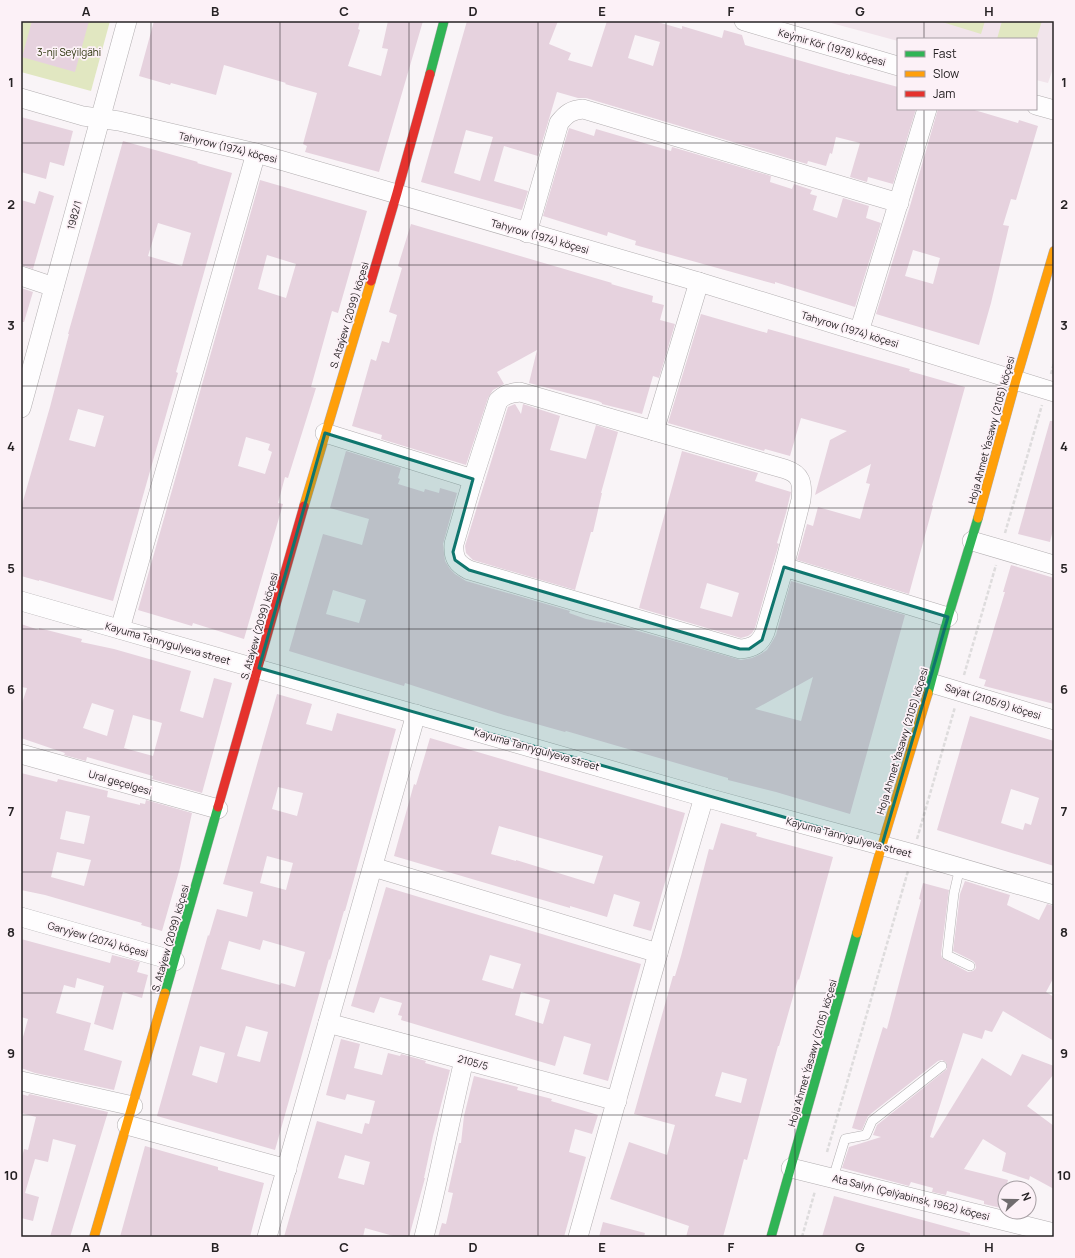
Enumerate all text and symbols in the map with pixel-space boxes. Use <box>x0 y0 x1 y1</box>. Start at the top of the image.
text: A <box>82 2 91 20</box>
text: B <box>211 2 219 20</box>
text: C <box>339 2 349 20</box>
text: D <box>468 2 478 20</box>
text: E <box>598 2 606 20</box>
text: F <box>728 2 735 20</box>
text: G <box>855 2 865 20</box>
text: H <box>984 2 994 20</box>
street label: Keýmir Kör (1978) köçesi <box>777 25 887 69</box>
legend <box>897 38 1037 110</box>
park label: 3-nji Seýilgähi <box>37 45 101 59</box>
text: Fast <box>933 45 957 62</box>
text: Slow <box>933 65 959 82</box>
text: 1 <box>8 73 14 91</box>
text: 1 <box>1061 73 1067 91</box>
text: Jam <box>933 85 955 102</box>
street label: Tahyrow (1974) köçesi <box>177 128 279 166</box>
text: 2 <box>7 195 15 213</box>
text: 2 <box>1060 195 1068 213</box>
street label: 1982/1 <box>63 199 85 231</box>
street label: Tahyrow (1974) köçesi <box>489 215 591 257</box>
street label: S. Ataýew (2099) köçesi <box>326 260 372 370</box>
street label: Tahyrow (1974) köçesi <box>800 308 900 350</box>
text: 3 <box>7 316 15 334</box>
text: 3 <box>1060 316 1068 334</box>
street label: Hoja Ahmet Ýasawy (2105) köçesi <box>964 354 1018 506</box>
text: 4 <box>7 437 15 455</box>
text: 4 <box>1060 437 1068 455</box>
text: 5 <box>7 559 15 577</box>
text: 5 <box>1060 559 1068 577</box>
street label: S. Ataýew (2099) köçesi <box>237 571 281 681</box>
street label: Kayuma Tanrygulyeva street <box>104 618 232 668</box>
street label: Hoja Ahmet Ýasawy (2105) köçesi <box>873 666 931 816</box>
text: 6 <box>7 680 15 698</box>
street label: Saýat (2105/9) köçesi <box>943 680 1043 722</box>
text: 6 <box>1060 680 1068 698</box>
street label: Kayuma Tanrygulyeva street <box>473 724 601 774</box>
street label: Ural geçelgesi <box>87 766 153 798</box>
text: 7 <box>8 802 15 820</box>
text: 7 <box>1061 802 1068 820</box>
street label: Kayuma Tanrygulyeva street <box>785 813 913 861</box>
street label: S. Ataýew (2099) köçesi <box>148 883 192 993</box>
street label: Garyýew (2074) köçesi <box>46 918 150 960</box>
text: 8 <box>7 923 15 941</box>
text: 8 <box>1060 923 1068 941</box>
street label: Hoja Ahmet Ýasawy (2105) köçesi <box>784 978 840 1128</box>
text: 9 <box>7 1044 15 1062</box>
text: 9 <box>1060 1044 1068 1062</box>
street label: 2105/5 <box>456 1051 490 1073</box>
text: 10 <box>4 1166 18 1184</box>
text: 10 <box>1057 1166 1071 1184</box>
street label: Ata Salyh (Çelýabinsk, 1962) köçesi <box>831 1171 991 1223</box>
north arrow <box>997 1180 1037 1220</box>
text: N <box>1018 1190 1035 1203</box>
text: A <box>82 1238 91 1256</box>
text: B <box>211 1238 219 1256</box>
text: C <box>339 1238 349 1256</box>
text: D <box>468 1238 478 1256</box>
text: E <box>598 1238 606 1256</box>
text: F <box>728 1238 735 1256</box>
text: G <box>855 1238 865 1256</box>
text: H <box>984 1238 994 1256</box>

